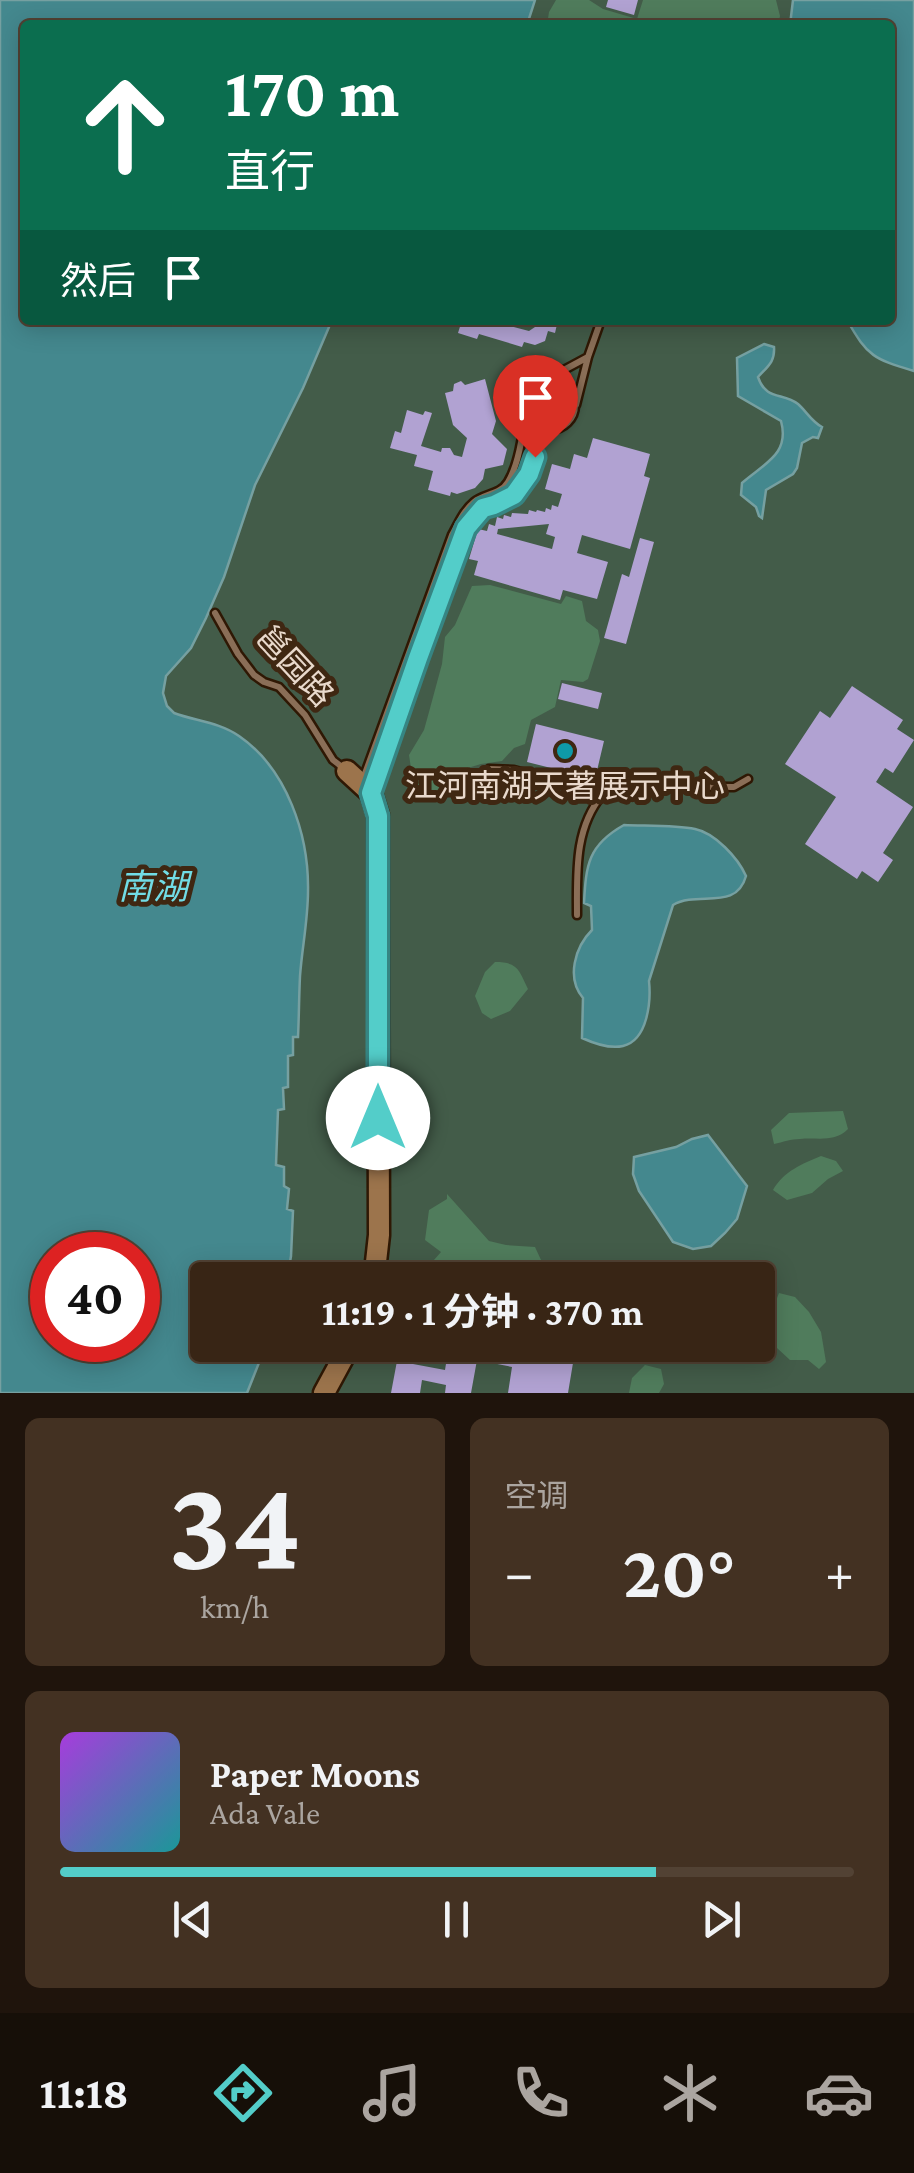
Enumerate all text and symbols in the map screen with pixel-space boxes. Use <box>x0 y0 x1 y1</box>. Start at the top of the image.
text: 170 m <box>225 53 399 131</box>
icon: ahead <box>60 60 190 190</box>
text: 直行 <box>225 147 315 197</box>
icon: arrive <box>156 250 211 305</box>
text: 然后 <box>60 260 136 302</box>
pin <box>493 355 578 458</box>
icon: arrive <box>508 370 563 425</box>
street label: 邕园路 <box>249 619 341 713</box>
marker: 江河南湖天著展示中心 <box>554 740 576 762</box>
place label: 江河南湖天著展示中心 <box>405 768 725 804</box>
water label: 南湖 <box>118 868 193 907</box>
position arrow <box>326 1066 430 1170</box>
speed limit sign: 40 <box>30 1232 160 1362</box>
text: 11:19 · 1 分钟 · 370 m <box>322 1291 643 1333</box>
text: 34 <box>168 1451 302 1596</box>
text: 空调 <box>505 1478 569 1514</box>
text: 20° <box>623 1530 736 1613</box>
text: − <box>505 1542 534 1603</box>
text: + <box>825 1542 854 1603</box>
text: km/h <box>200 1589 269 1625</box>
text: Paper Moons <box>210 1753 420 1795</box>
text: Ada Vale <box>210 1795 320 1831</box>
icon: previous <box>165 1892 220 1947</box>
icon: pause <box>429 1892 484 1947</box>
icon: next <box>694 1892 749 1947</box>
icon: directions <box>208 2058 278 2128</box>
icon: music <box>357 2058 427 2128</box>
icon: phone <box>506 2058 576 2128</box>
icon: climate <box>655 2058 725 2128</box>
icon: car <box>804 2058 874 2128</box>
text: 11:18 <box>40 2068 129 2118</box>

